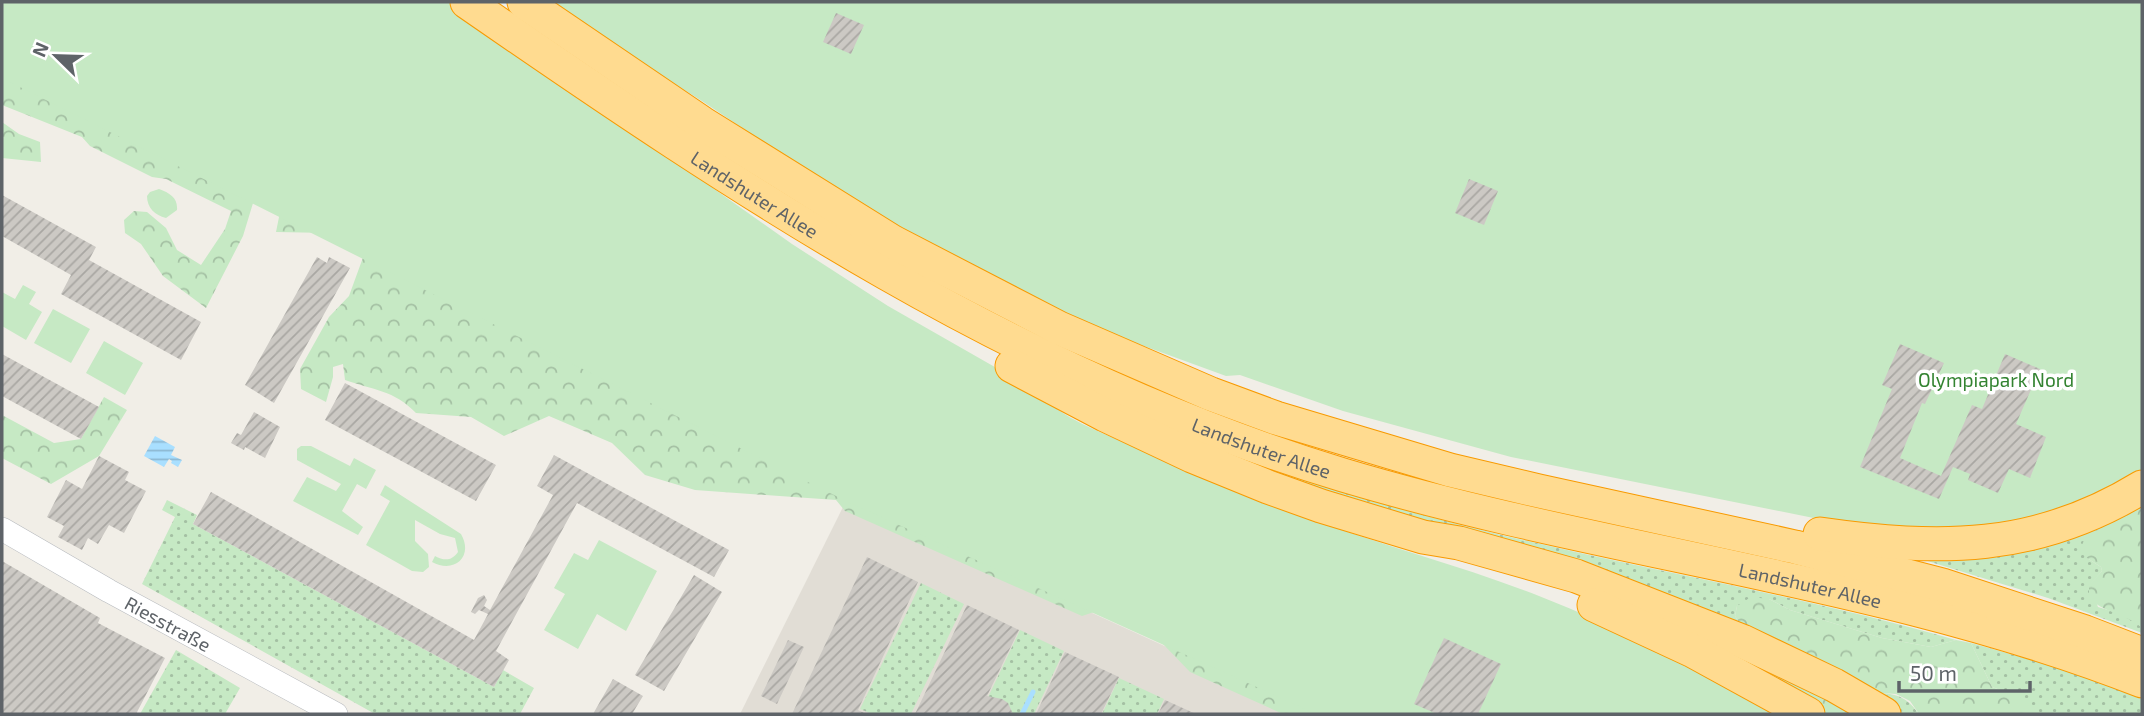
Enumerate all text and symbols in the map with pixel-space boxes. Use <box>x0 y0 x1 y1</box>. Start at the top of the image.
north arrow <box>21 21 91 91</box>
text: N <box>27 38 53 60</box>
street label: Landshuter Allee <box>687 145 823 242</box>
park label: Olympiapark Nord <box>1918 368 2074 391</box>
street label: Landshuter Allee <box>1189 412 1334 482</box>
street label: Landshuter Allee <box>1737 557 1884 612</box>
street label: Riesstraße <box>121 590 215 656</box>
scale bar <box>1899 650 2030 694</box>
text: 50 m <box>1910 660 1957 685</box>

